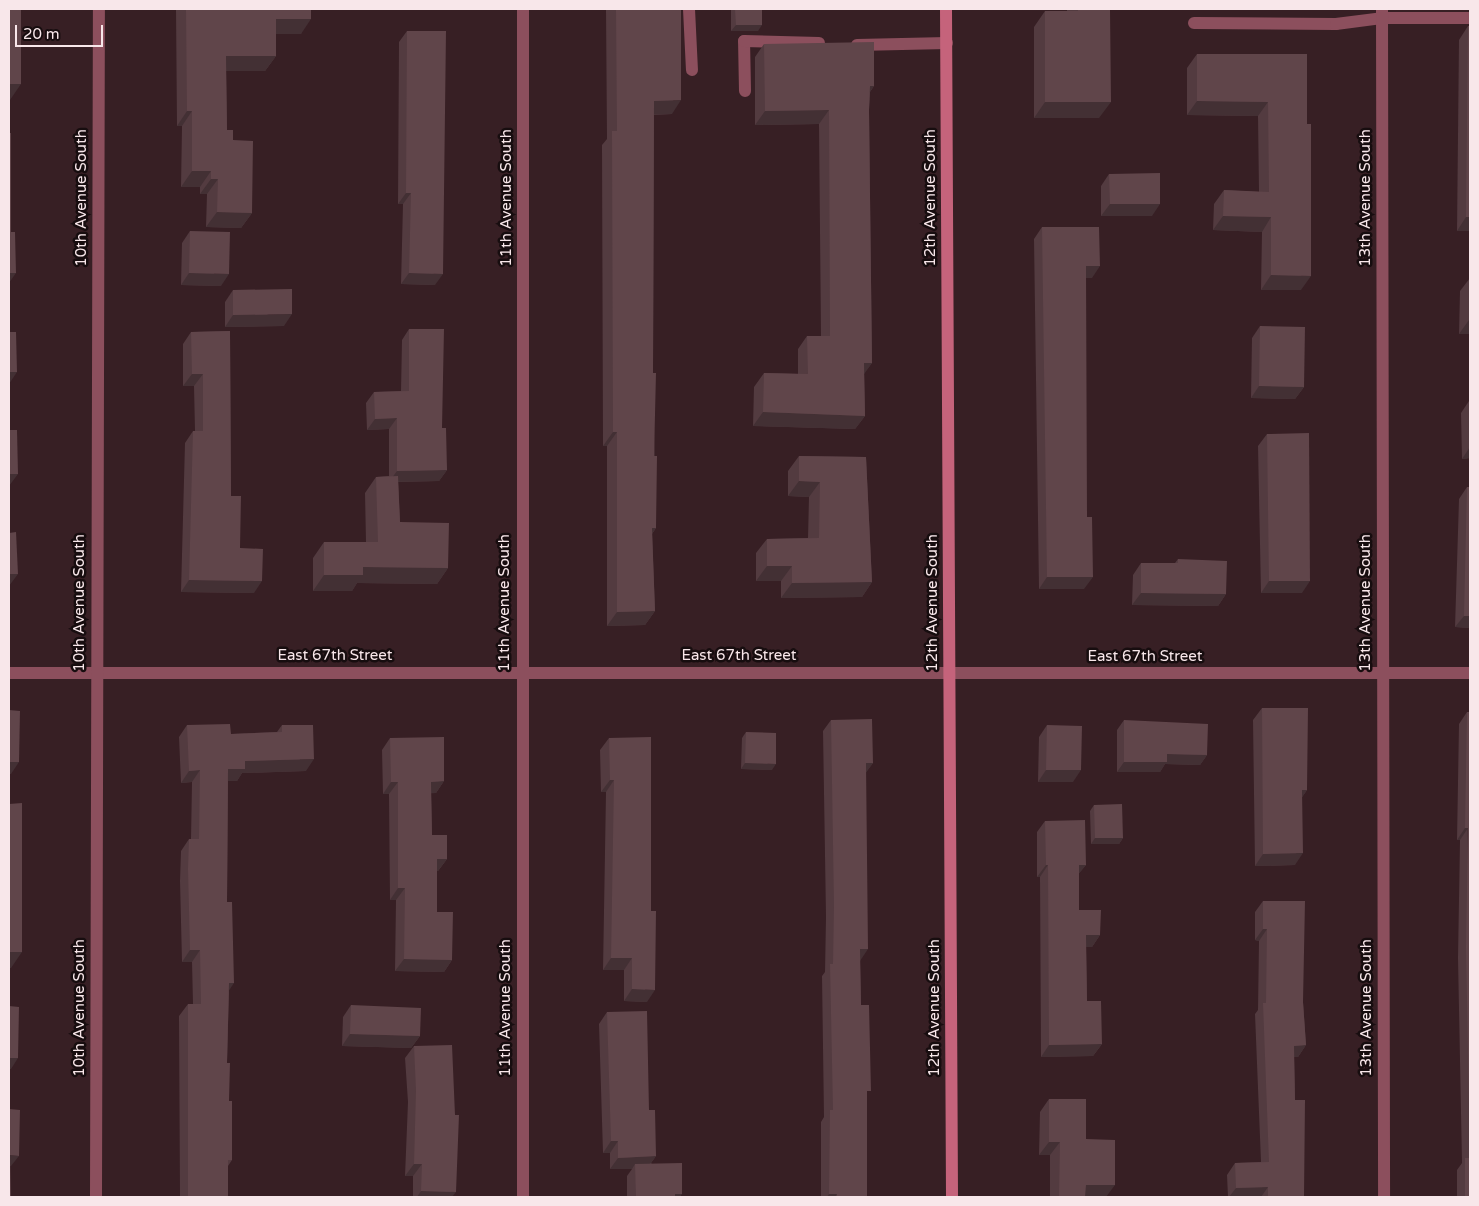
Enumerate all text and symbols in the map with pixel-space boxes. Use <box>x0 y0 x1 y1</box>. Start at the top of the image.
scale bar <box>18 15 105 47</box>
text: 20 m <box>23 25 60 43</box>
street label: 10th Avenue South <box>73 129 91 267</box>
street label: 11th Avenue South <box>498 129 516 267</box>
street label: 12th Avenue South <box>922 129 940 267</box>
street label: 13th Avenue South <box>1357 129 1375 267</box>
street label: 10th Avenue South <box>71 534 89 672</box>
street label: 11th Avenue South <box>496 534 514 672</box>
street label: 12th Avenue South <box>924 534 942 672</box>
street label: 13th Avenue South <box>1357 534 1375 672</box>
street label: East 67th Street <box>277 647 393 665</box>
street label: East 67th Street <box>681 647 797 665</box>
street label: East 67th Street <box>1087 648 1203 666</box>
street label: 10th Avenue South <box>71 939 89 1077</box>
street label: 11th Avenue South <box>497 939 515 1077</box>
street label: 12th Avenue South <box>926 939 944 1077</box>
street label: 13th Avenue South <box>1358 939 1376 1077</box>

